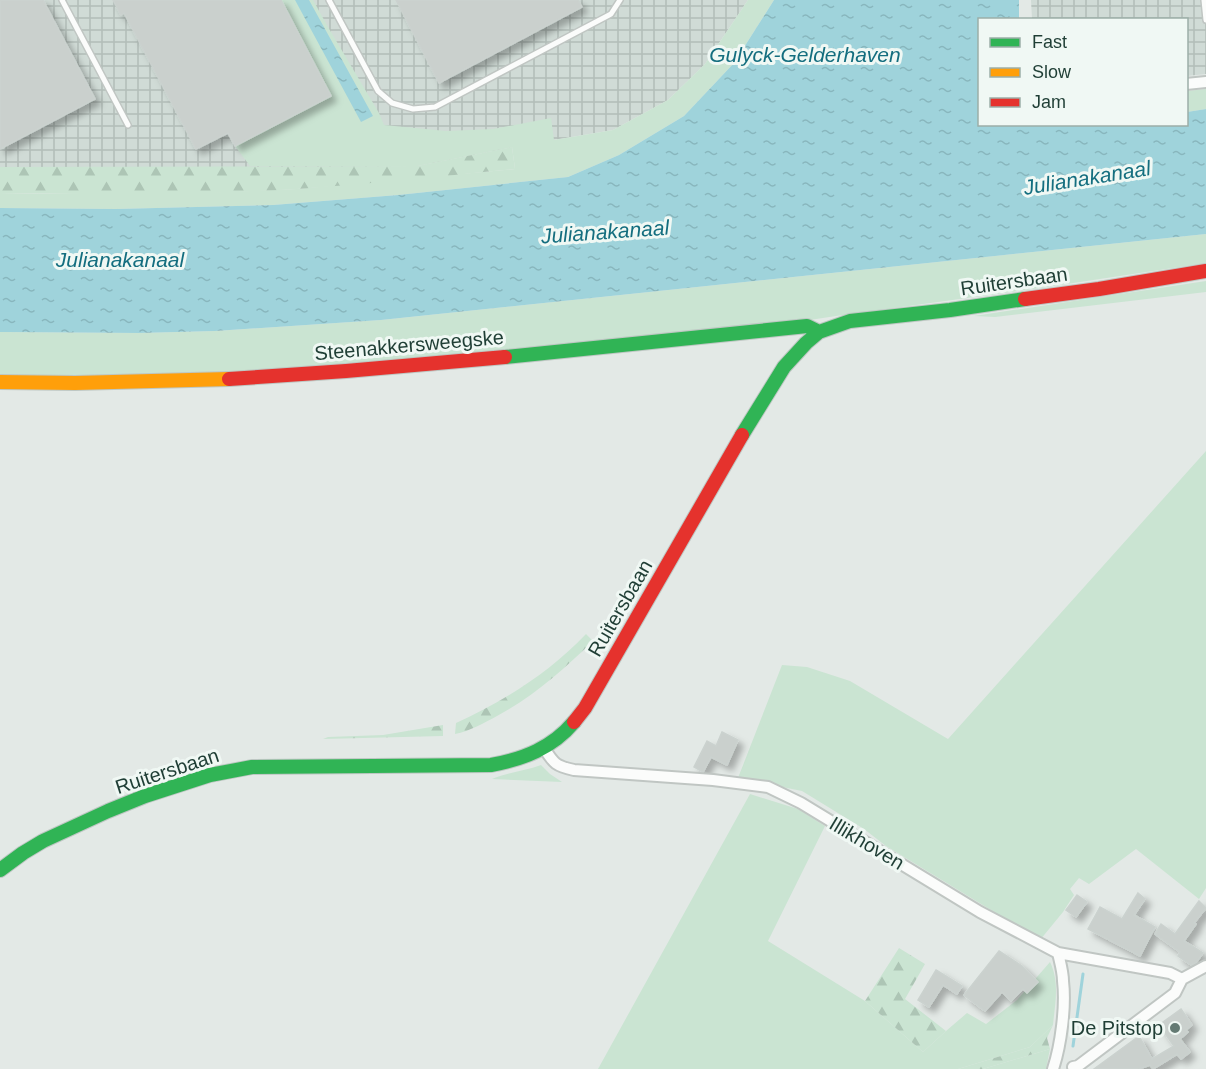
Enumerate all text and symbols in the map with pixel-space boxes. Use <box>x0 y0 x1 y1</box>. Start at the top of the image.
legend <box>978 18 1188 126</box>
text: Fast <box>1032 32 1067 52</box>
water label: Gulyck-Gelderhaven <box>709 43 901 66</box>
text: Slow <box>1032 62 1072 82</box>
text: Jam <box>1032 92 1066 112</box>
water label: Julianakanaal <box>1021 156 1153 199</box>
water label: Julianakanaal <box>539 215 671 248</box>
water label: Julianakanaal <box>55 248 186 271</box>
street label: Ruitersbaan <box>959 263 1069 299</box>
street label: Steenakkersweegske <box>313 326 505 364</box>
street label: Ruitersbaan <box>584 556 656 660</box>
street label: Ruitersbaan <box>112 744 222 798</box>
street label: Illikhoven <box>826 812 908 874</box>
place label: De Pitstop <box>1071 1017 1163 1039</box>
marker: De Pitstop <box>1168 1021 1182 1035</box>

